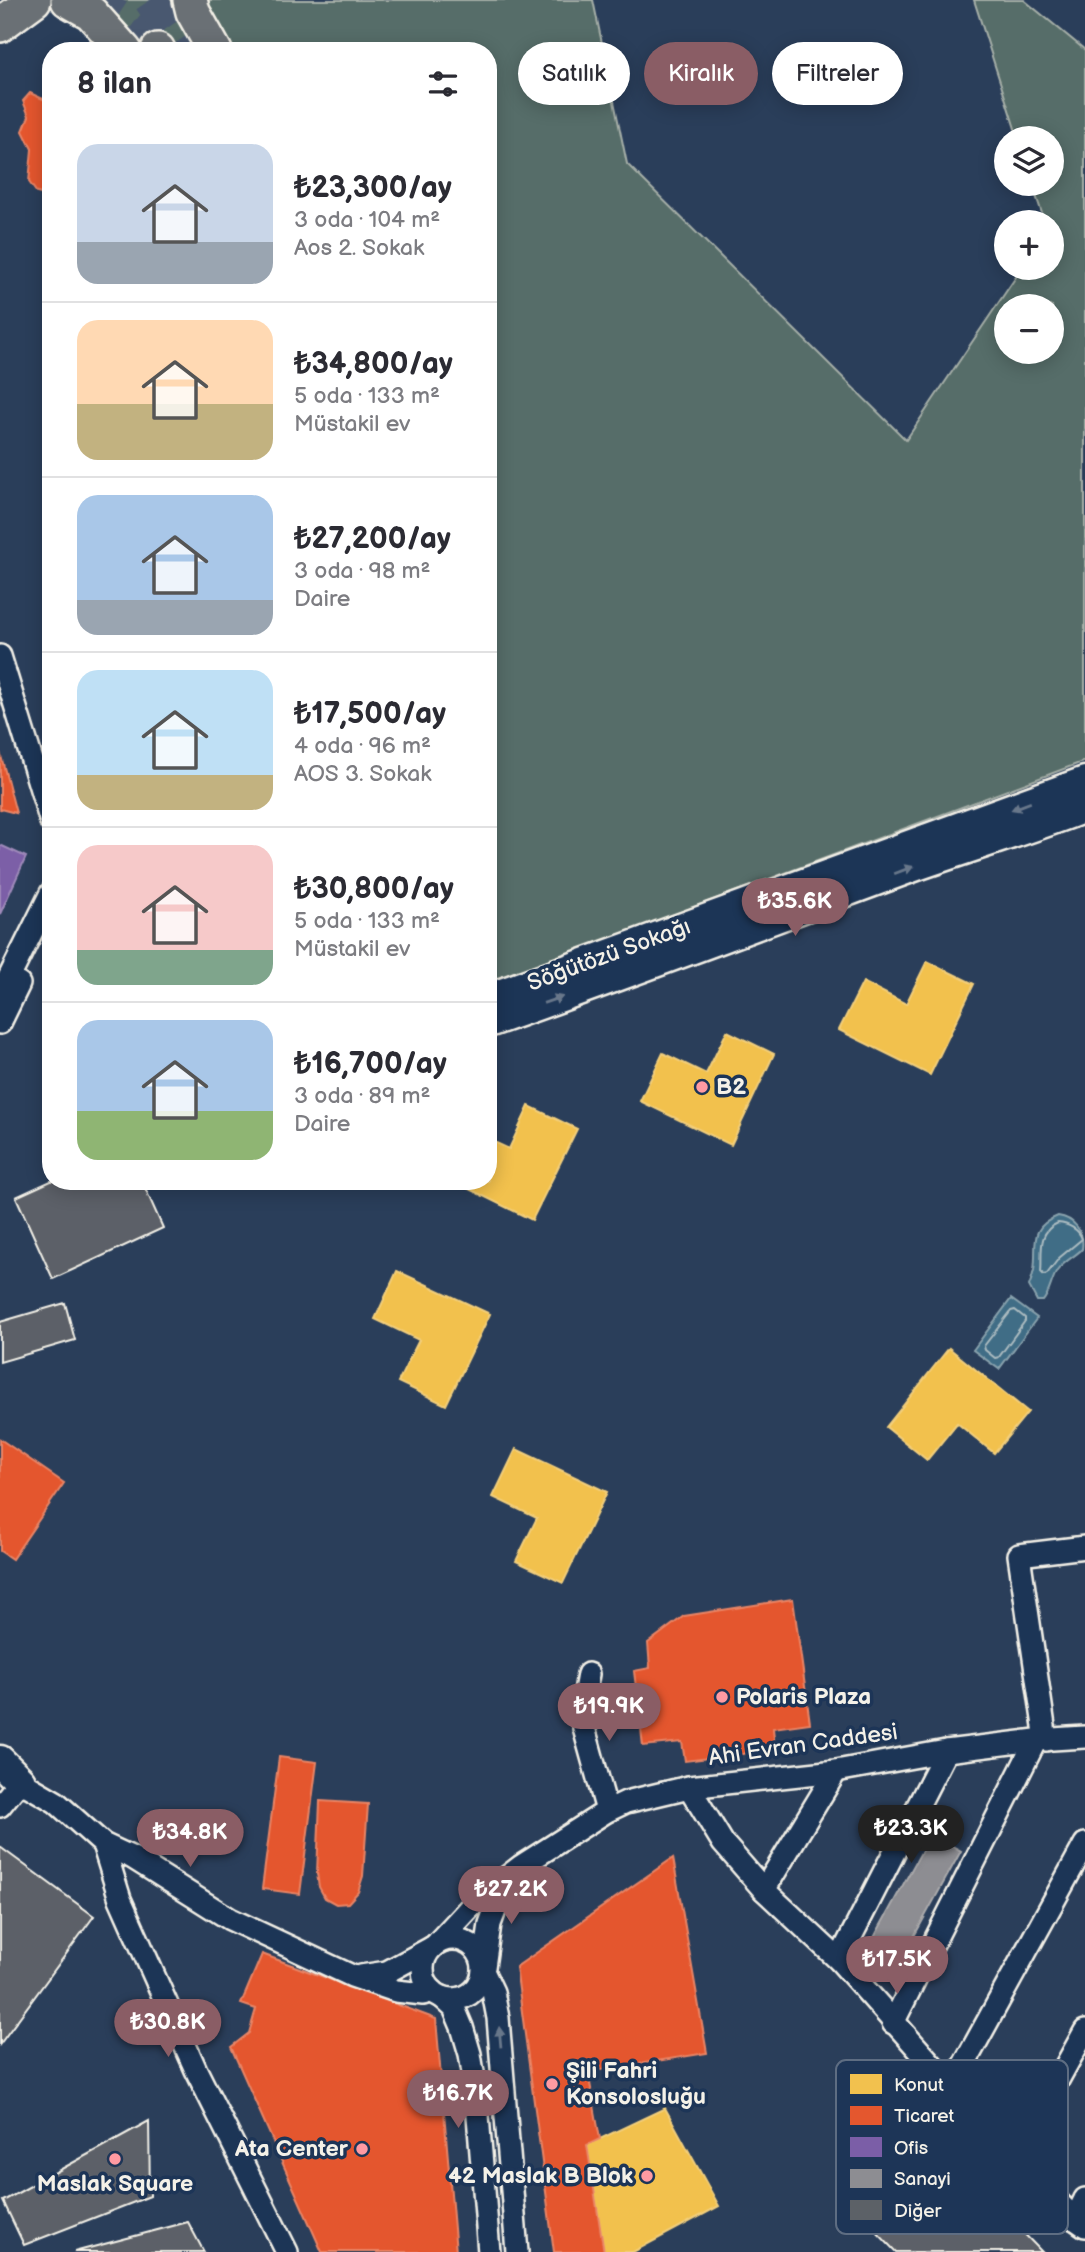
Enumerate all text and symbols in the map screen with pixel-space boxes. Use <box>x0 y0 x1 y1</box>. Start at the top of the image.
chip: Satılık <box>518 42 630 105</box>
chip: Kiralık <box>644 42 758 105</box>
chip: Filtreler <box>772 42 903 105</box>
icon: filters <box>424 65 462 103</box>
text: 8 ilan <box>77 66 152 102</box>
map controls <box>994 126 1064 364</box>
button: layers <box>994 126 1064 196</box>
text: ₺23,300/ay <box>294 170 452 206</box>
icon: home <box>133 172 217 256</box>
text: 3 oda · 104 m² <box>294 206 440 234</box>
button: + <box>994 210 1064 280</box>
text: Aos 2. Sokak <box>294 234 424 262</box>
button: − <box>994 294 1064 364</box>
text: ₺34,800/ay <box>294 346 453 382</box>
icon: home <box>133 348 217 432</box>
text: 5 oda · 133 m² <box>294 382 440 410</box>
text: Müstakil ev <box>294 410 410 438</box>
text: ₺27,200/ay <box>294 521 451 557</box>
icon: home <box>133 523 217 607</box>
text: 3 oda · 98 m² <box>294 557 430 585</box>
text: Daire <box>294 585 350 613</box>
text: ₺17,500/ay <box>294 696 446 732</box>
icon: home <box>133 698 217 782</box>
text: 4 oda · 96 m² <box>294 732 431 760</box>
text: AOS 3. Sokak <box>294 760 432 788</box>
one-way arrow <box>1011 801 1032 812</box>
one-way arrow <box>893 864 914 875</box>
text: ₺30,800/ay <box>294 871 454 907</box>
icon: home <box>133 873 217 957</box>
pin: ₺35.6K <box>738 878 852 938</box>
text: ₺35.6K <box>758 887 832 915</box>
text: 5 oda · 133 m² <box>294 907 440 935</box>
street label: Söğütözü Sokağı <box>524 913 694 997</box>
text: Müstakil ev <box>294 935 410 963</box>
one-way arrow <box>542 994 563 1005</box>
text: ₺16,700/ay <box>294 1046 447 1082</box>
icon: home <box>133 1048 217 1132</box>
place label: B2 <box>716 1073 746 1101</box>
marker: B2 <box>694 1079 710 1095</box>
text: 3 oda · 89 m² <box>294 1082 430 1110</box>
text: Daire <box>294 1110 350 1138</box>
place label: Polaris Plaza <box>736 1683 871 1711</box>
pin: ₺19.9K <box>552 1684 666 1743</box>
marker: Polaris Plaza <box>714 1689 730 1705</box>
text: ₺19.9K <box>574 1692 644 1720</box>
street label: Ahi Evran Caddesi <box>707 1718 899 1772</box>
pin: ₺23.3K <box>854 1806 968 1865</box>
pin: ₺34.8K <box>133 1810 247 1869</box>
text: ₺23.3K <box>874 1814 948 1842</box>
text: ₺34.8K <box>153 1818 227 1846</box>
pin: ₺27.2K <box>454 1867 568 1926</box>
text: ₺27.2K <box>474 1875 548 1903</box>
pin: ₺17.5K <box>840 1937 954 1996</box>
text: ₺17.5K <box>862 1945 932 1973</box>
pin: ₺30.8K <box>111 2000 225 2059</box>
text: ₺30.8K <box>130 2008 206 2036</box>
one-way arrow <box>494 2026 505 2048</box>
place label: Şili Fahri Konsolosluğu <box>566 2057 706 2111</box>
legend <box>836 2060 1068 2234</box>
pin: ₺16.7K <box>401 2070 515 2130</box>
text: Konut <box>894 2074 944 2097</box>
marker: Şili Fahri Konsolosluğu <box>544 2076 560 2092</box>
text: ₺16.7K <box>423 2079 493 2107</box>
text: Ticaret <box>894 2105 955 2128</box>
place label: Ata Center <box>234 2135 349 2163</box>
text: Ofis <box>894 2137 928 2160</box>
marker: Ata Center <box>354 2141 370 2157</box>
marker: Maslak Square <box>107 2151 123 2167</box>
place label: 42 Maslak B Blok <box>448 2162 633 2190</box>
marker: 42 Maslak B Blok <box>639 2168 655 2184</box>
text: Sanayi <box>894 2168 951 2191</box>
place label: Maslak Square <box>37 2170 193 2198</box>
text: Diğer <box>894 2200 943 2223</box>

